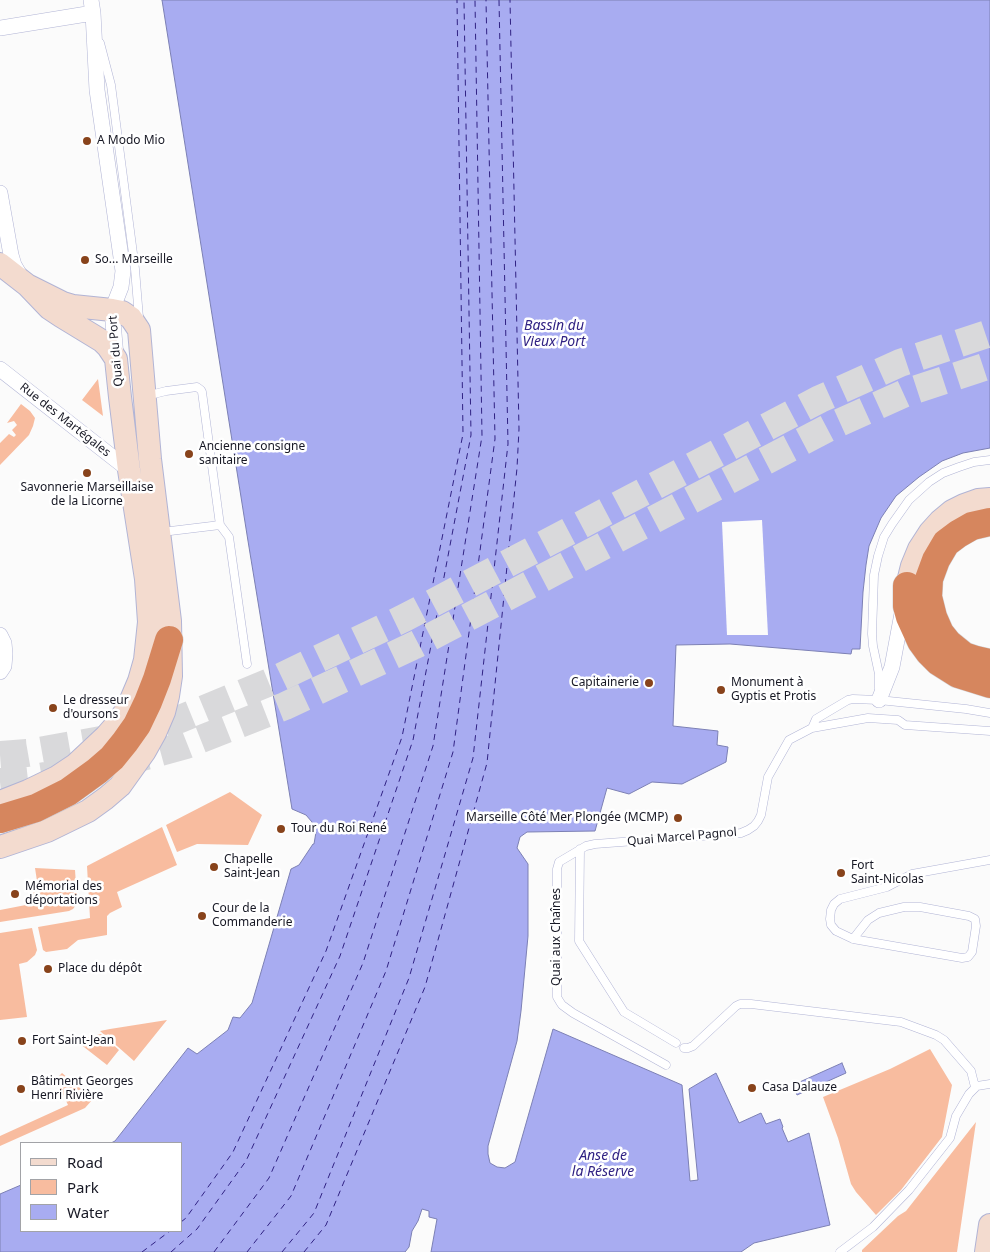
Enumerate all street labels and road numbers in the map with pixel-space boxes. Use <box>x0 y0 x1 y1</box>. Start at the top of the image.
street label: Quai du Port <box>106 315 126 387</box>
street label: Rue des Martégales <box>17 380 113 460</box>
street label: Quai Marcel Pagnol <box>627 825 737 849</box>
street label: Quai aux Chaînes <box>550 888 564 986</box>

